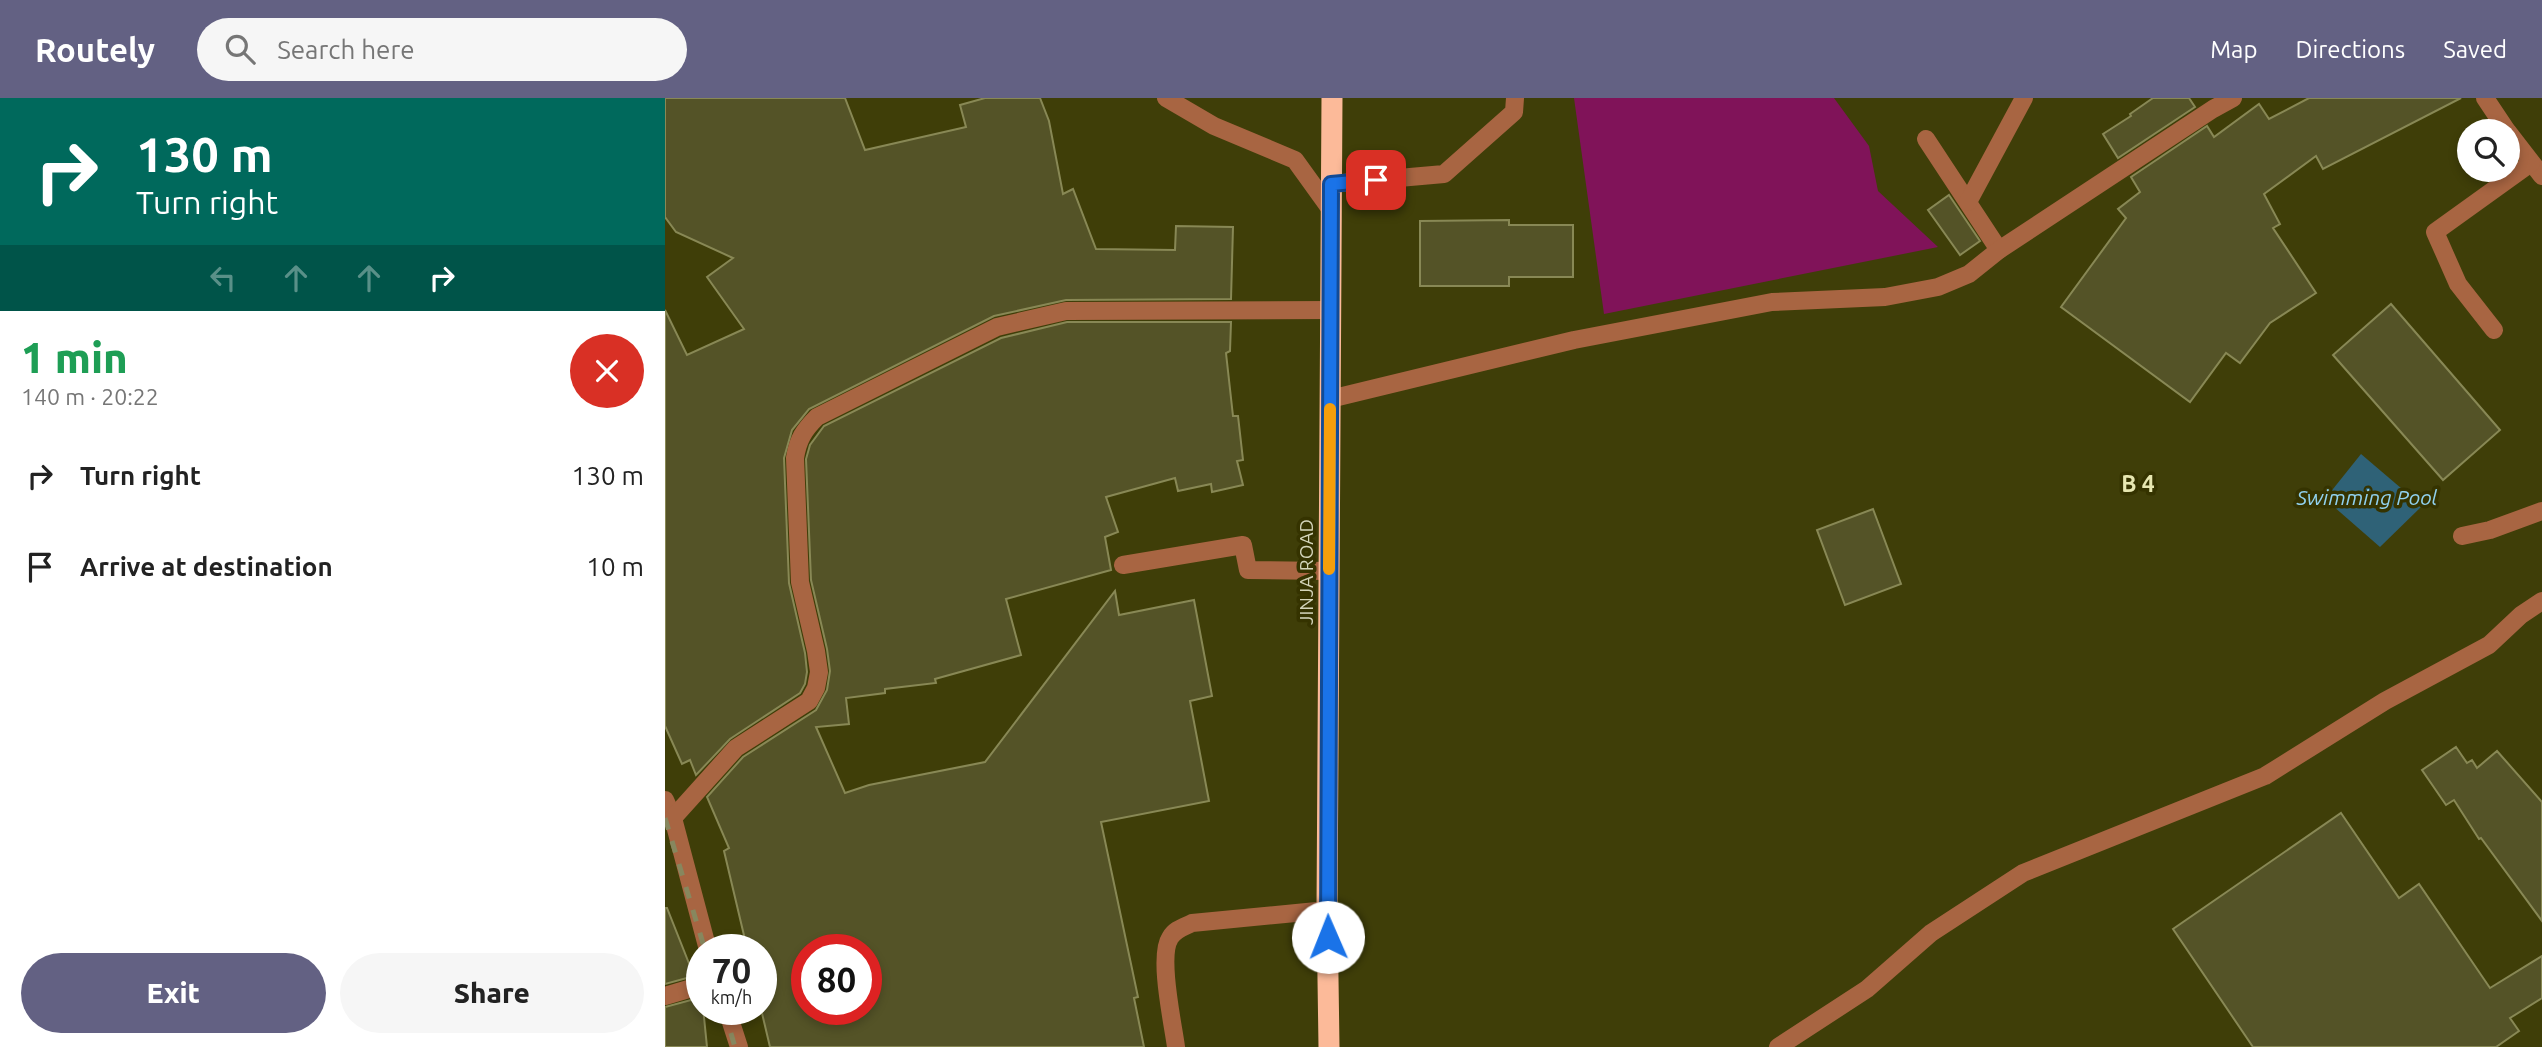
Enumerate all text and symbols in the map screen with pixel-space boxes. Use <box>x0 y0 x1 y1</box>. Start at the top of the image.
search box <box>197 18 687 81</box>
icon: search <box>221 30 259 68</box>
text: Routely <box>35 31 155 68</box>
text: Search here <box>277 35 415 64</box>
text: Map <box>2210 36 2257 63</box>
text: Directions <box>2295 36 2405 63</box>
text: Saved <box>2443 36 2507 63</box>
map controls <box>2457 119 2520 182</box>
button: search <box>2457 119 2520 182</box>
icon: right <box>21 126 112 217</box>
text: 130 m <box>136 126 273 181</box>
pin <box>1346 150 1406 210</box>
icon: arrive <box>1357 161 1395 199</box>
text: Turn right <box>136 184 278 220</box>
icon: left <box>204 259 242 297</box>
icon: ahead <box>277 259 315 297</box>
icon: ahead <box>350 259 388 297</box>
icon: right <box>423 259 461 297</box>
text: 1 min <box>21 334 128 381</box>
button: close <box>570 334 644 408</box>
text: 140 m · 20:22 <box>21 384 159 409</box>
icon: right <box>21 457 59 495</box>
text: Turn right <box>80 461 201 490</box>
text: 130 m <box>572 461 644 490</box>
district label: B 4 <box>2121 471 2155 496</box>
water label: Swimming Pool <box>2296 485 2438 509</box>
street label: JINJA ROAD <box>1295 519 1317 625</box>
icon: arrive <box>21 548 59 586</box>
text: Arrive at destination <box>80 552 333 581</box>
text: 10 m <box>586 552 644 581</box>
position arrow <box>1291 900 1365 974</box>
speed limit sign: 80 <box>791 934 882 1025</box>
text: 70 <box>712 950 751 990</box>
button: Exit <box>21 953 326 1033</box>
button: Share <box>340 953 644 1033</box>
text: km/h <box>711 987 752 1007</box>

